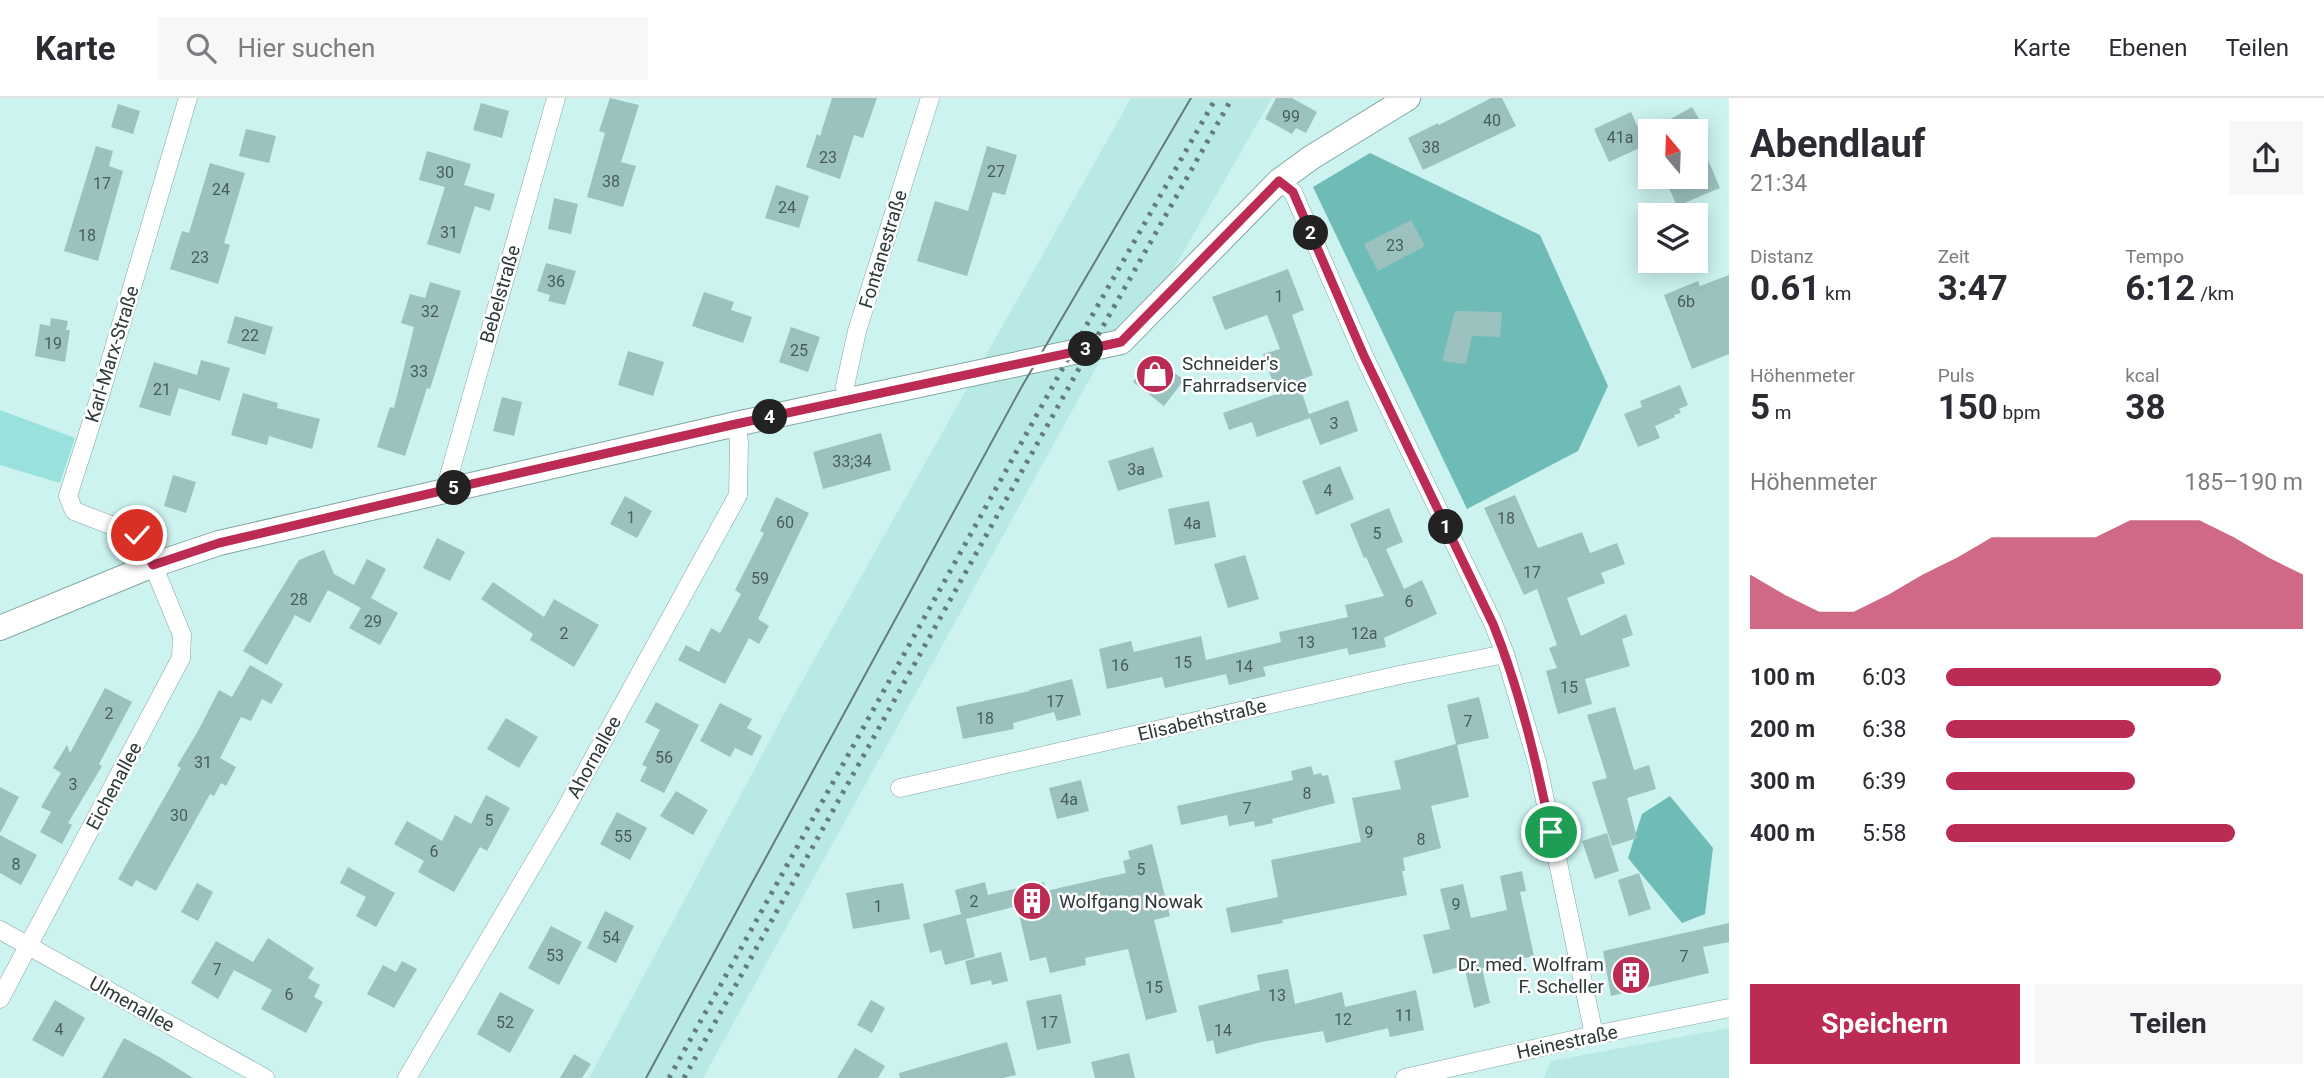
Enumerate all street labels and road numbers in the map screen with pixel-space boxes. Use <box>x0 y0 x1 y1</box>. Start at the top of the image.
street label: Fontanestraße <box>854 187 912 311</box>
street label: Bebelstraße <box>475 242 525 346</box>
street label: Karl-Marx-Straße <box>80 283 144 425</box>
street label: Elisabethstraße <box>1135 694 1269 746</box>
street label: Ahornallee <box>562 712 626 802</box>
street label: Eichenallee <box>81 738 147 834</box>
street label: Ulmenallee <box>85 971 179 1037</box>
street label: Heinestraße <box>1514 1020 1620 1064</box>

